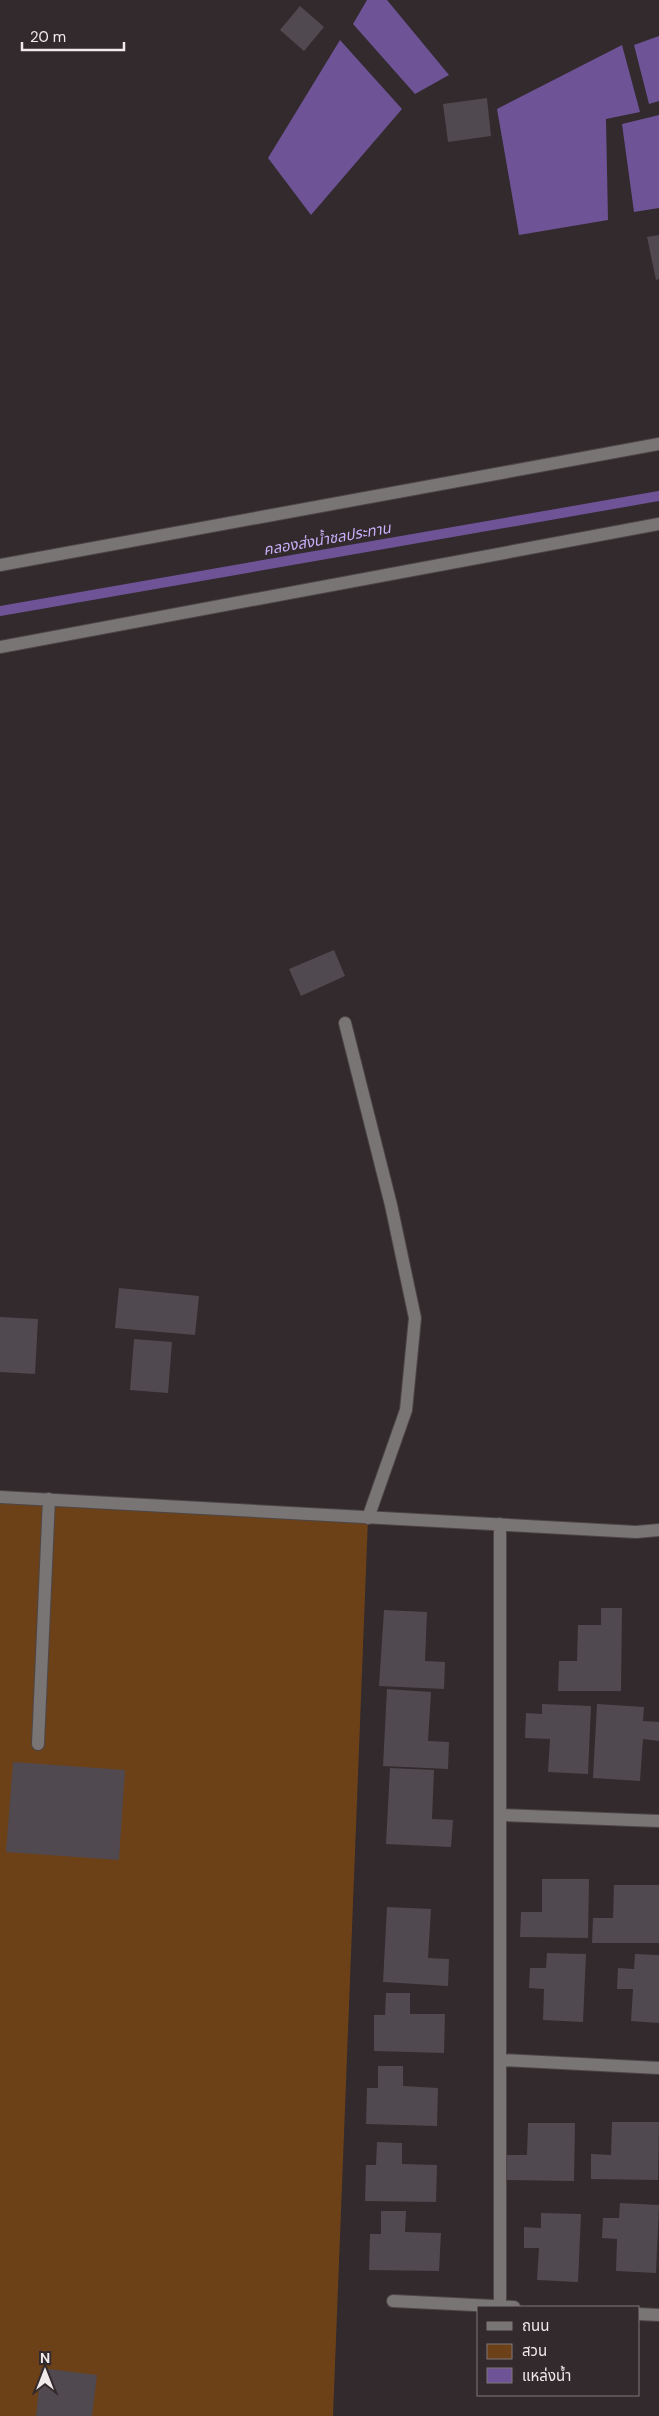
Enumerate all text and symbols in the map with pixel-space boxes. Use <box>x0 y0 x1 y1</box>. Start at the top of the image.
scale bar <box>22 20 125 52</box>
text: 20 m <box>30 27 66 47</box>
water label: คลองส่งน้ำชลประทาน <box>262 517 393 560</box>
legend <box>477 2306 639 2396</box>
text: ถนน <box>522 2316 549 2336</box>
text: สวน <box>522 2341 547 2361</box>
north arrow <box>20 2346 70 2396</box>
text: N <box>40 2349 50 2367</box>
text: แหล่งน้ำ <box>522 2365 571 2386</box>

